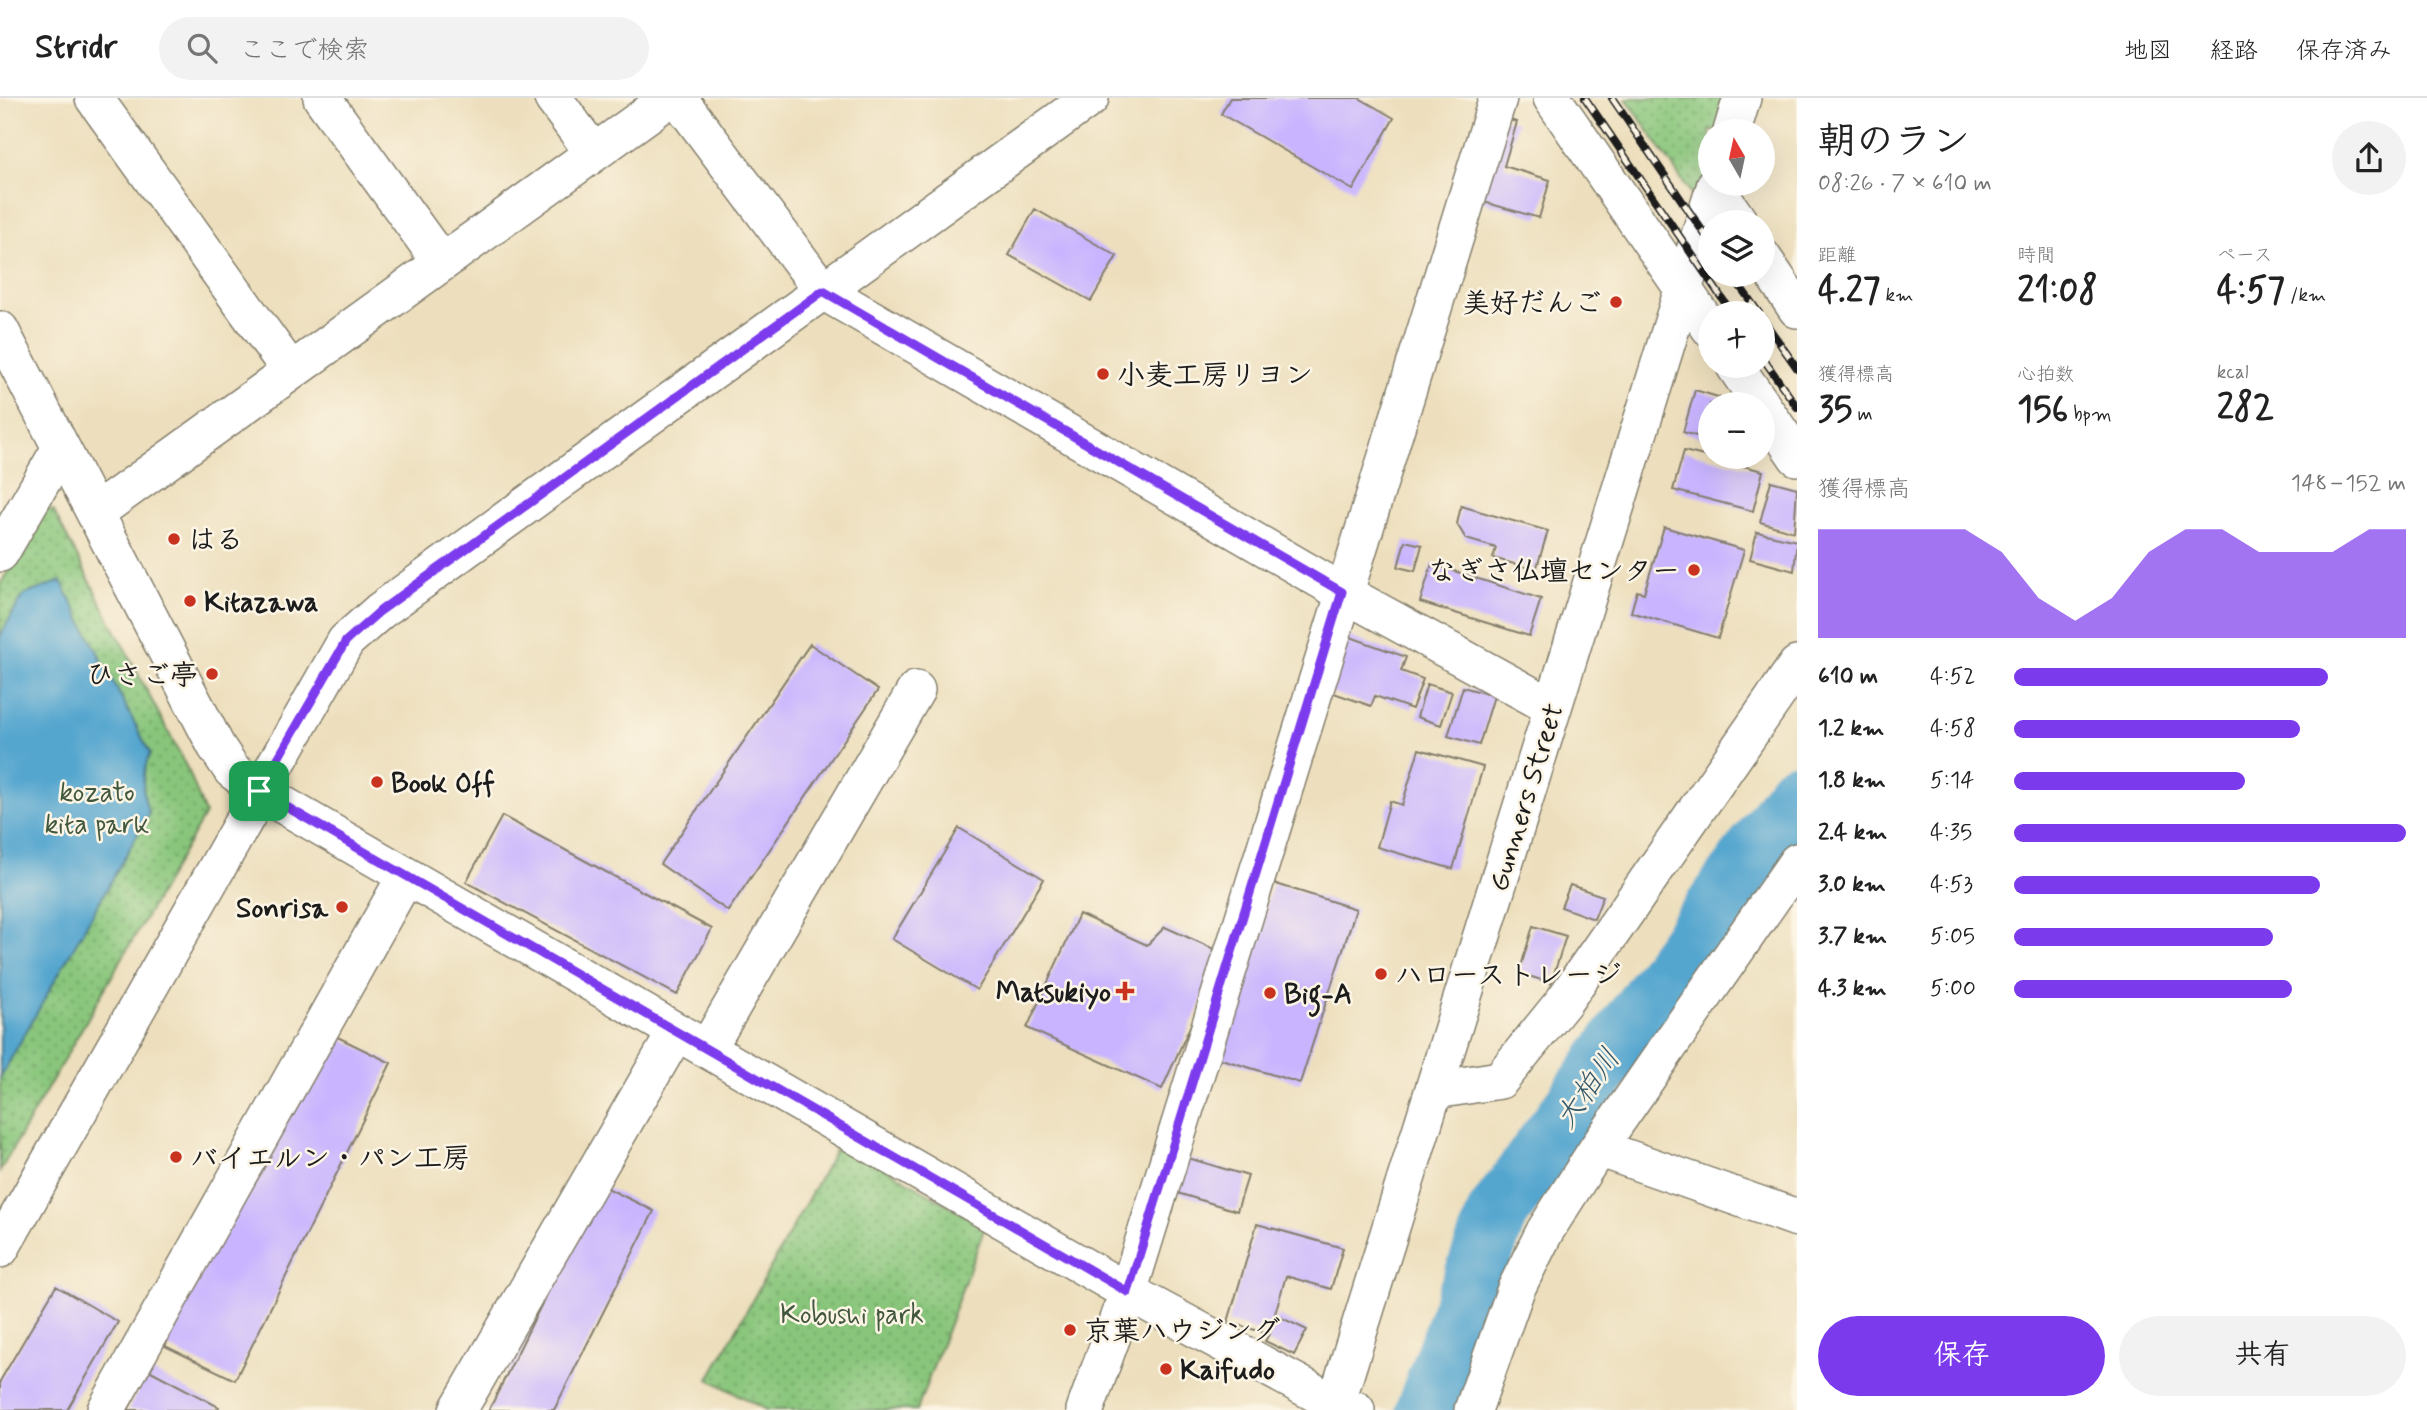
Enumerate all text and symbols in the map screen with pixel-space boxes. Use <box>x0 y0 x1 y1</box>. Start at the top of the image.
search box <box>159 17 649 80</box>
text: Stridr <box>35 26 117 70</box>
icon: search <box>183 29 221 67</box>
text: ここで検索 <box>239 34 369 68</box>
text: 地図 <box>2124 36 2172 67</box>
text: 経路 <box>2210 36 2258 67</box>
text: 保存済み <box>2296 36 2392 67</box>
text: 朝のラン <box>1818 118 1970 167</box>
north arrow <box>1698 119 1774 196</box>
map controls <box>1698 119 1775 469</box>
button: share <box>2332 121 2406 195</box>
text: 08:26 · 7 × 610 m <box>1818 169 1992 199</box>
button: layers <box>1698 210 1775 287</box>
text: 距離 <box>1818 243 1856 268</box>
text: 時間 <box>2017 243 2055 268</box>
text: ペース <box>2217 243 2273 268</box>
text: 4.27 <box>1818 268 1880 314</box>
text: 21:08 <box>2017 268 2098 314</box>
text: 4:57 <box>2217 268 2285 314</box>
text: km <box>1880 283 1913 308</box>
text: /km <box>2285 283 2326 308</box>
place label: 美好だんご <box>1462 286 1602 323</box>
marker: 美好だんご <box>1608 294 1624 310</box>
button: + <box>1698 301 1775 378</box>
place label: 小麦工房リヨン <box>1117 358 1313 395</box>
text: kcal <box>2217 360 2249 385</box>
text: 獲得標高 <box>1818 362 1894 387</box>
text: 心拍数 <box>2017 362 2074 387</box>
marker: 小麦工房リヨン <box>1095 366 1111 382</box>
text: 282 <box>2217 385 2274 431</box>
text: 35 <box>1818 387 1852 433</box>
text: 156 <box>2017 387 2068 433</box>
button: − <box>1698 392 1775 469</box>
text: m <box>1852 402 1873 427</box>
text: bpm <box>2068 402 2112 427</box>
text: 148–152 m <box>2291 469 2406 499</box>
text: 獲得標高 <box>1818 475 1910 505</box>
place label: はる <box>188 523 244 560</box>
marker: はる <box>166 531 182 547</box>
place label: なぎさ仏壇センター <box>1428 554 1680 591</box>
marker: なぎさ仏壇センター <box>1686 562 1702 578</box>
place label: Kitazawa <box>204 585 318 622</box>
marker: Kitazawa <box>182 593 198 609</box>
place label: ひさご亭 <box>86 658 198 695</box>
text: 610 m <box>1818 662 1878 692</box>
text: 4:52 <box>1930 662 1975 692</box>
marker: ひさご亭 <box>204 666 220 682</box>
street label: Gunners Street <box>1481 699 1574 896</box>
text: 1.2 km <box>1818 714 1884 744</box>
text: 4:58 <box>1930 714 1976 744</box>
pin <box>229 761 289 821</box>
place label: Book Off <box>391 766 495 803</box>
text: 1.8 km <box>1818 766 1886 796</box>
text: 5:14 <box>1930 766 1974 796</box>
icon: arrive <box>240 772 278 810</box>
marker: Book Off <box>369 774 385 790</box>
park label: kozato kita park <box>44 775 150 844</box>
text: 2.4 km <box>1818 818 1887 848</box>
text: 4:35 <box>1930 818 1972 848</box>
text: 3.0 km <box>1818 870 1886 900</box>
text: 4:53 <box>1930 870 1973 900</box>
place label: Sonrisa <box>236 891 329 928</box>
marker: Sonrisa <box>334 899 350 915</box>
text: 3.7 km <box>1818 922 1887 952</box>
text: 5:05 <box>1930 922 1975 952</box>
place label: ハローストレージ <box>1395 958 1621 995</box>
marker: ハローストレージ <box>1373 966 1389 982</box>
text: 4.3 km <box>1818 974 1886 1004</box>
text: 5:00 <box>1930 974 1976 1004</box>
place label: Matsukiyo <box>996 975 1111 1012</box>
place label: Big-A <box>1284 977 1352 1017</box>
marker: Matsukiyo <box>1117 983 1133 999</box>
marker: Big-A <box>1262 985 1278 1001</box>
water label: 大柏川 <box>1546 1041 1630 1137</box>
place label: バイエルン・パン工房 <box>190 1141 470 1178</box>
marker: バイエルン・パン工房 <box>168 1149 184 1165</box>
park label: Kobushi park <box>780 1297 924 1334</box>
place label: 京葉ハウジング <box>1084 1314 1280 1351</box>
button: 保存 <box>1818 1316 2105 1396</box>
button: 共有 <box>2119 1316 2406 1396</box>
marker: 京葉ハウジング <box>1062 1322 1078 1338</box>
place label: Kaifudo <box>1180 1353 1275 1390</box>
marker: Kaifudo <box>1158 1361 1174 1377</box>

